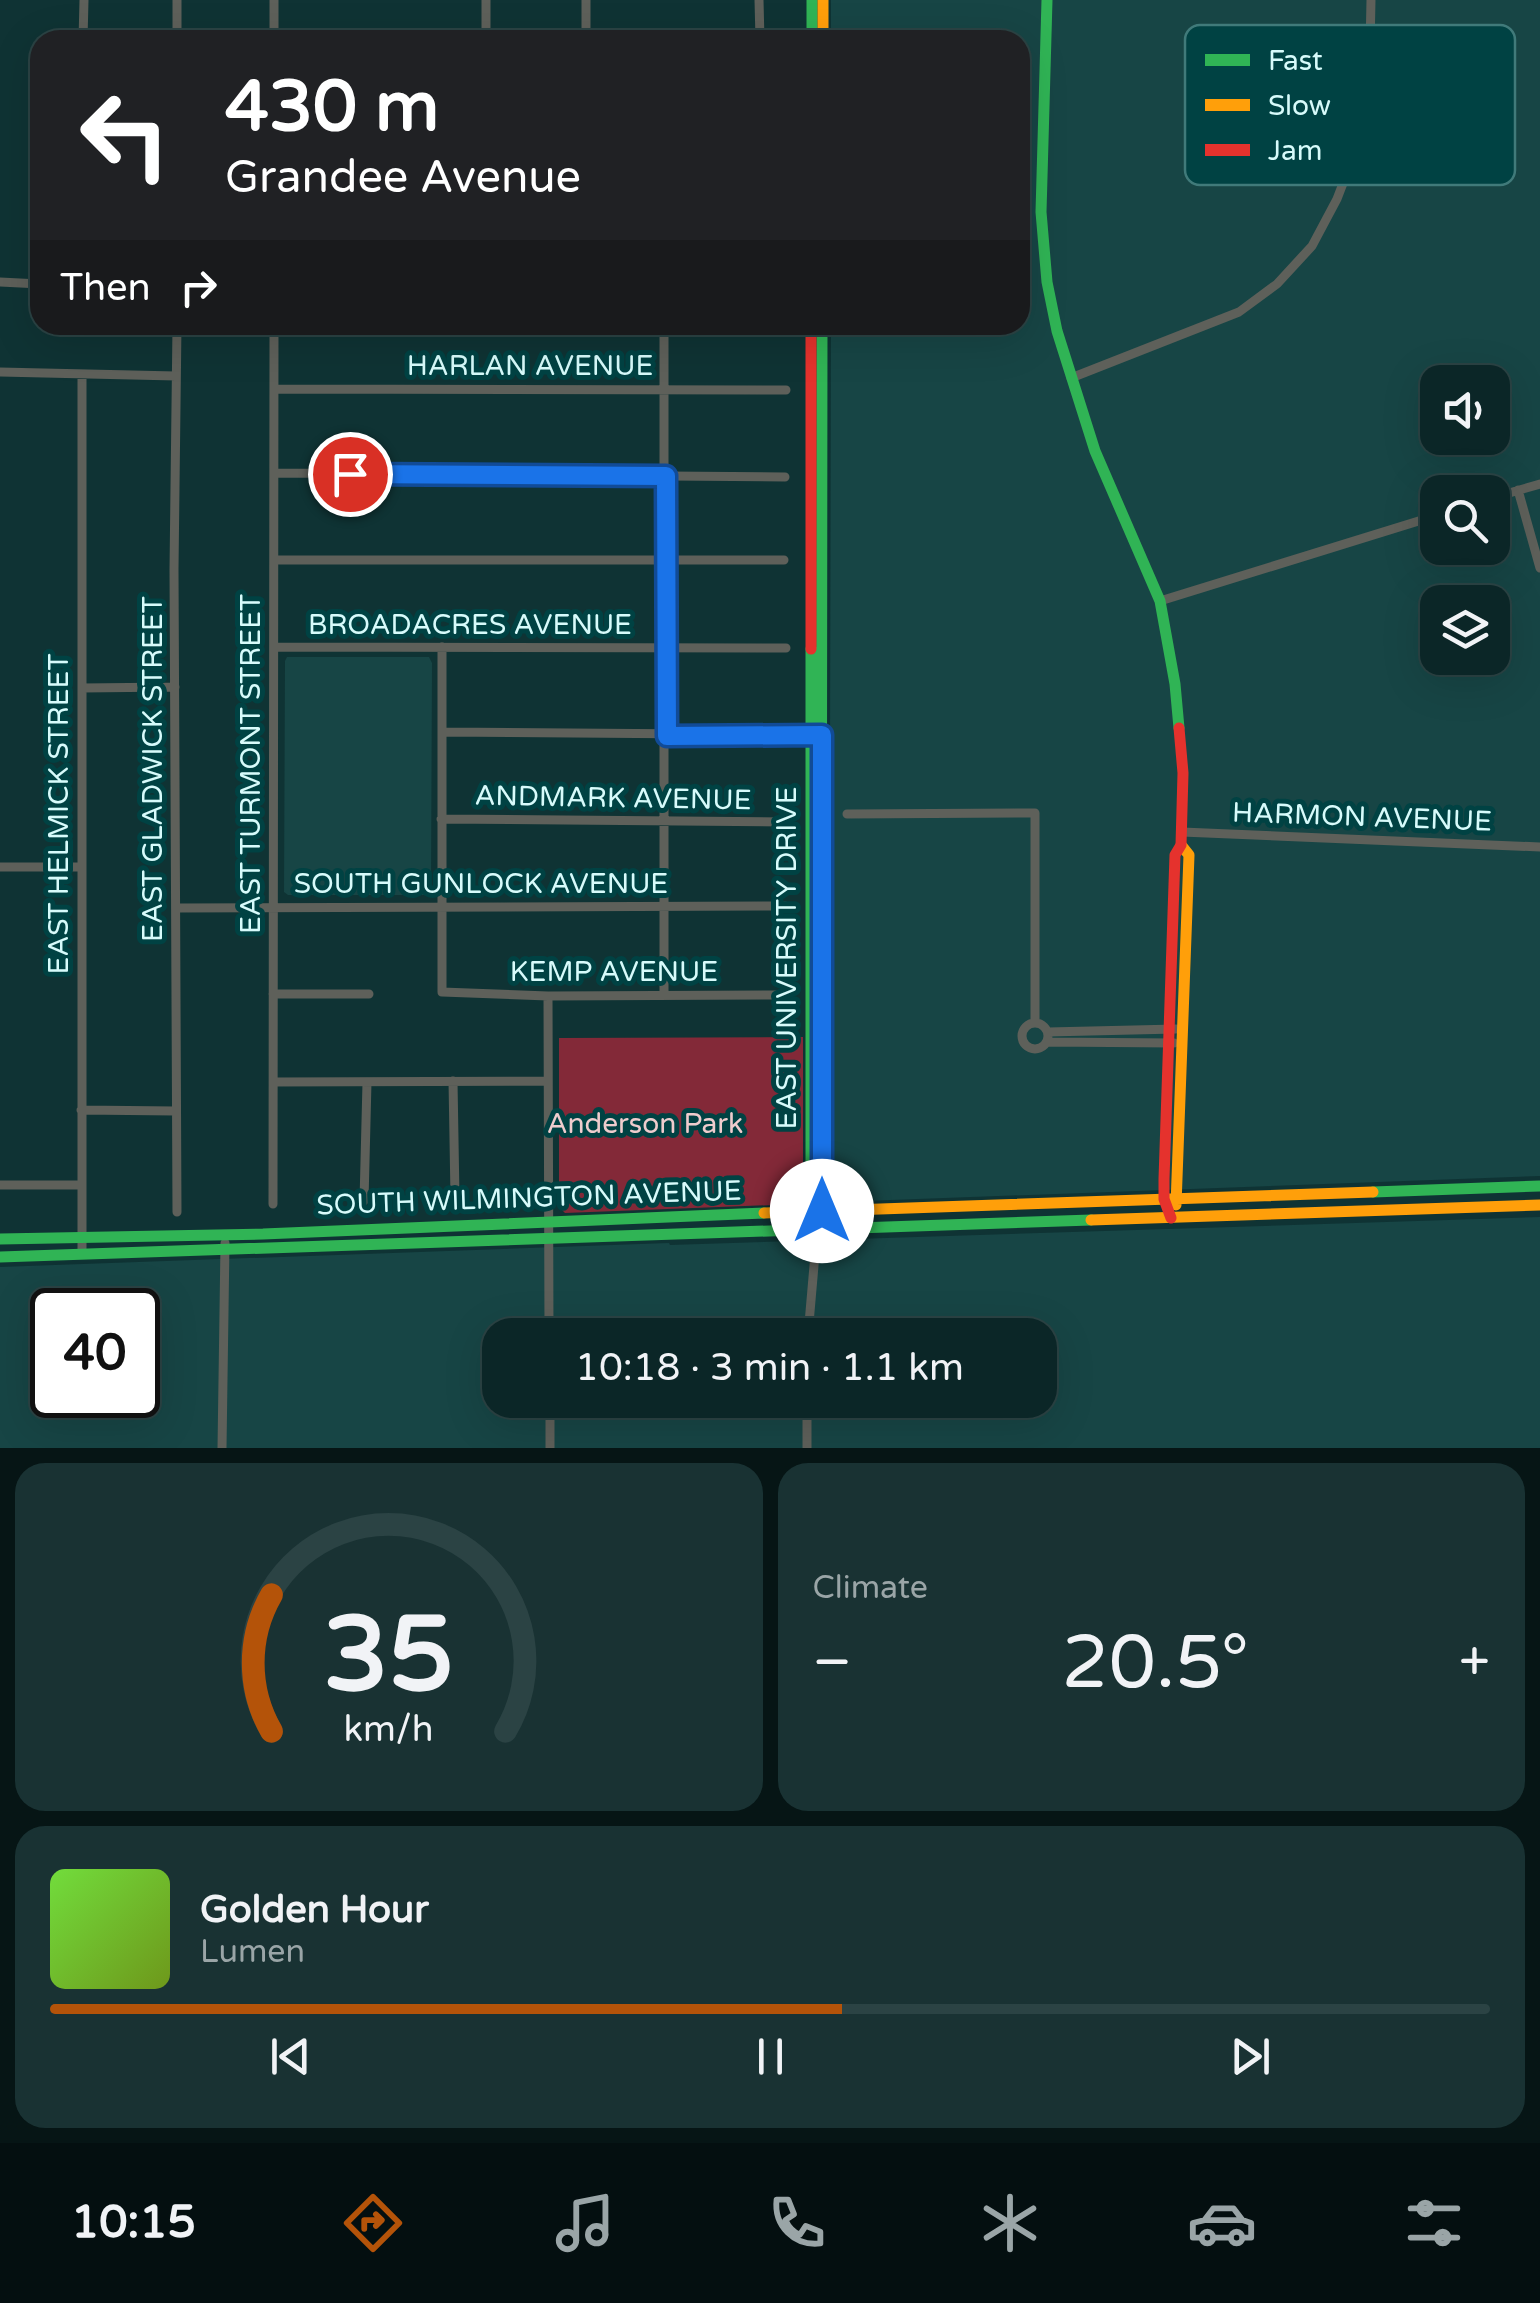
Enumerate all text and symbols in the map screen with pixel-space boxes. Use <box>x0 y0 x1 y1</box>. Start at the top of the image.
legend <box>1185 25 1515 185</box>
text: Fast <box>1268 44 1323 78</box>
text: 430 m <box>225 66 439 150</box>
icon: left <box>60 70 190 200</box>
text: Slow <box>1268 89 1331 123</box>
text: Jam <box>1268 134 1323 168</box>
text: Grandee Avenue <box>225 151 581 205</box>
icon: right <box>171 260 226 315</box>
text: Then <box>60 265 151 311</box>
street label: HARLAN AVENUE <box>407 349 653 383</box>
map controls <box>1420 365 1510 675</box>
button: sound <box>1420 365 1510 455</box>
pin <box>308 432 393 517</box>
icon: arrive <box>323 447 378 502</box>
button: search <box>1420 475 1510 565</box>
button: layers <box>1420 585 1510 675</box>
street label: EAST TURMONT STREET <box>234 594 268 934</box>
street label: EAST GLADWICK STREET <box>136 596 170 942</box>
street label: BROADACRES AVENUE <box>308 608 632 642</box>
street label: EAST HELMICK STREET <box>42 654 76 974</box>
street label: ANDMARK AVENUE <box>474 779 752 817</box>
street label: EAST UNIVERSITY DRIVE <box>770 786 804 1130</box>
street label: HARMON AVENUE <box>1231 795 1493 839</box>
street label: SOUTH GUNLOCK AVENUE <box>294 867 668 901</box>
street label: KEMP AVENUE <box>510 955 718 989</box>
park label: Anderson Park <box>547 1107 743 1141</box>
position arrow <box>770 1159 874 1263</box>
street label: SOUTH WILMINGTON AVENUE <box>316 1174 742 1222</box>
speed limit sign: 40 <box>30 1288 160 1418</box>
text: 10:18 · 3 min · 1.1 km <box>575 1345 964 1391</box>
text: Climate <box>813 1569 928 1607</box>
text: 35 <box>323 1594 454 1719</box>
text: 20.5° <box>1062 1618 1249 1708</box>
text: − <box>813 1630 852 1696</box>
text: + <box>1459 1630 1490 1696</box>
text: km/h <box>344 1708 434 1751</box>
text: Golden Hour <box>200 1887 429 1933</box>
text: Lumen <box>200 1933 305 1971</box>
icon: previous <box>263 2029 318 2084</box>
icon: pause <box>743 2029 798 2084</box>
icon: next <box>1223 2029 1278 2084</box>
icon: directions <box>338 2188 408 2258</box>
icon: music <box>550 2188 620 2258</box>
icon: phone <box>762 2188 832 2258</box>
icon: climate <box>975 2188 1045 2258</box>
icon: car <box>1187 2188 1257 2258</box>
icon: filters <box>1399 2188 1469 2258</box>
text: 10:15 <box>71 2196 196 2250</box>

